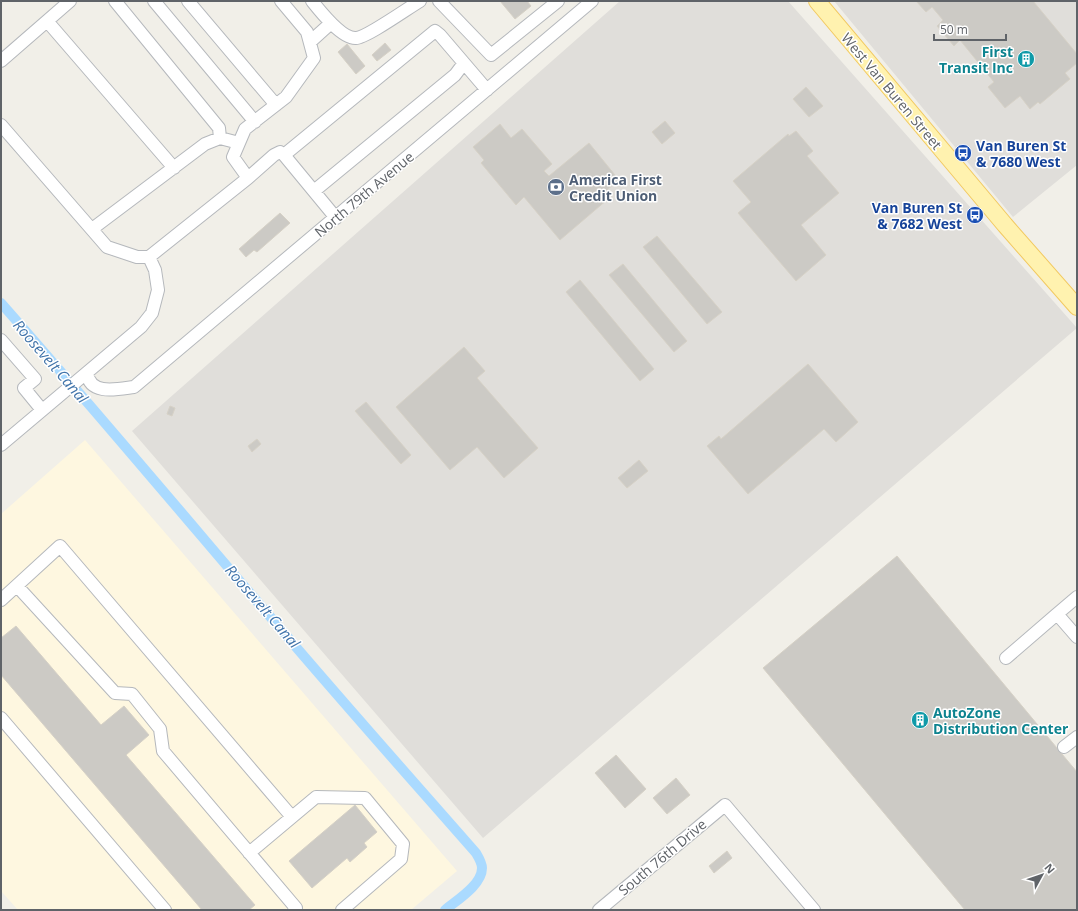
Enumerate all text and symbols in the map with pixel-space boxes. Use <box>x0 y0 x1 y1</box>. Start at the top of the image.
scale bar <box>934 16 1006 42</box>
text: 50 m <box>940 21 968 38</box>
street label: West Van Buren Street <box>837 29 947 153</box>
place label: First Transit Inc <box>939 42 1013 77</box>
building icon: First Transit Inc <box>1016 49 1036 69</box>
place label: Van Buren St & 7680 West <box>976 136 1066 171</box>
bus stop icon: Van Buren St & 7680 West <box>953 143 973 163</box>
street label: North 79th Avenue <box>310 147 418 241</box>
place label: America First Credit Union <box>569 170 662 205</box>
bank icon: America First Credit Union <box>546 177 566 197</box>
place label: Van Buren St & 7682 West <box>872 198 962 233</box>
bus stop icon: Van Buren St & 7682 West <box>965 205 985 225</box>
water label: Roosevelt Canal <box>9 315 94 408</box>
water label: Roosevelt Canal <box>221 560 306 653</box>
place label: AutoZone Distribution Center <box>933 703 1069 738</box>
building icon: AutoZone Distribution Center <box>910 710 930 730</box>
street label: South 76th Drive <box>614 814 710 899</box>
north arrow <box>1022 855 1062 895</box>
text: N <box>1041 860 1059 877</box>

